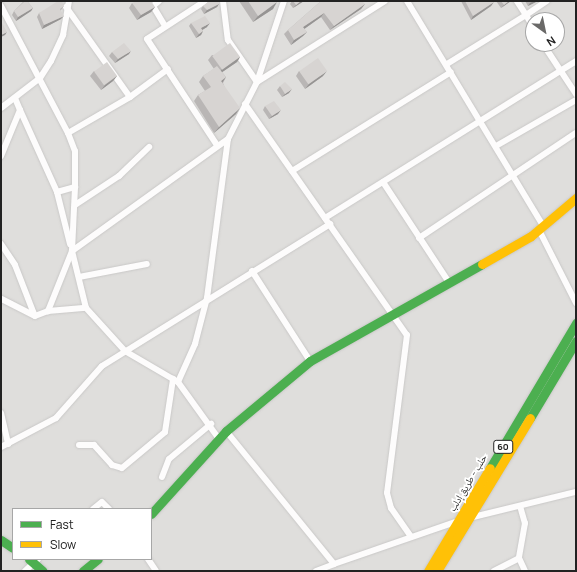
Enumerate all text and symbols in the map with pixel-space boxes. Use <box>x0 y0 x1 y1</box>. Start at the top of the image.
north arrow <box>525 12 565 52</box>
text: N <box>544 33 559 50</box>
road number: 60 <box>493 440 513 454</box>
street label: حلب - طريق إدلب <box>446 452 490 514</box>
legend <box>12 508 152 560</box>
text: Fast <box>50 516 74 533</box>
text: Slow <box>50 536 76 553</box>

